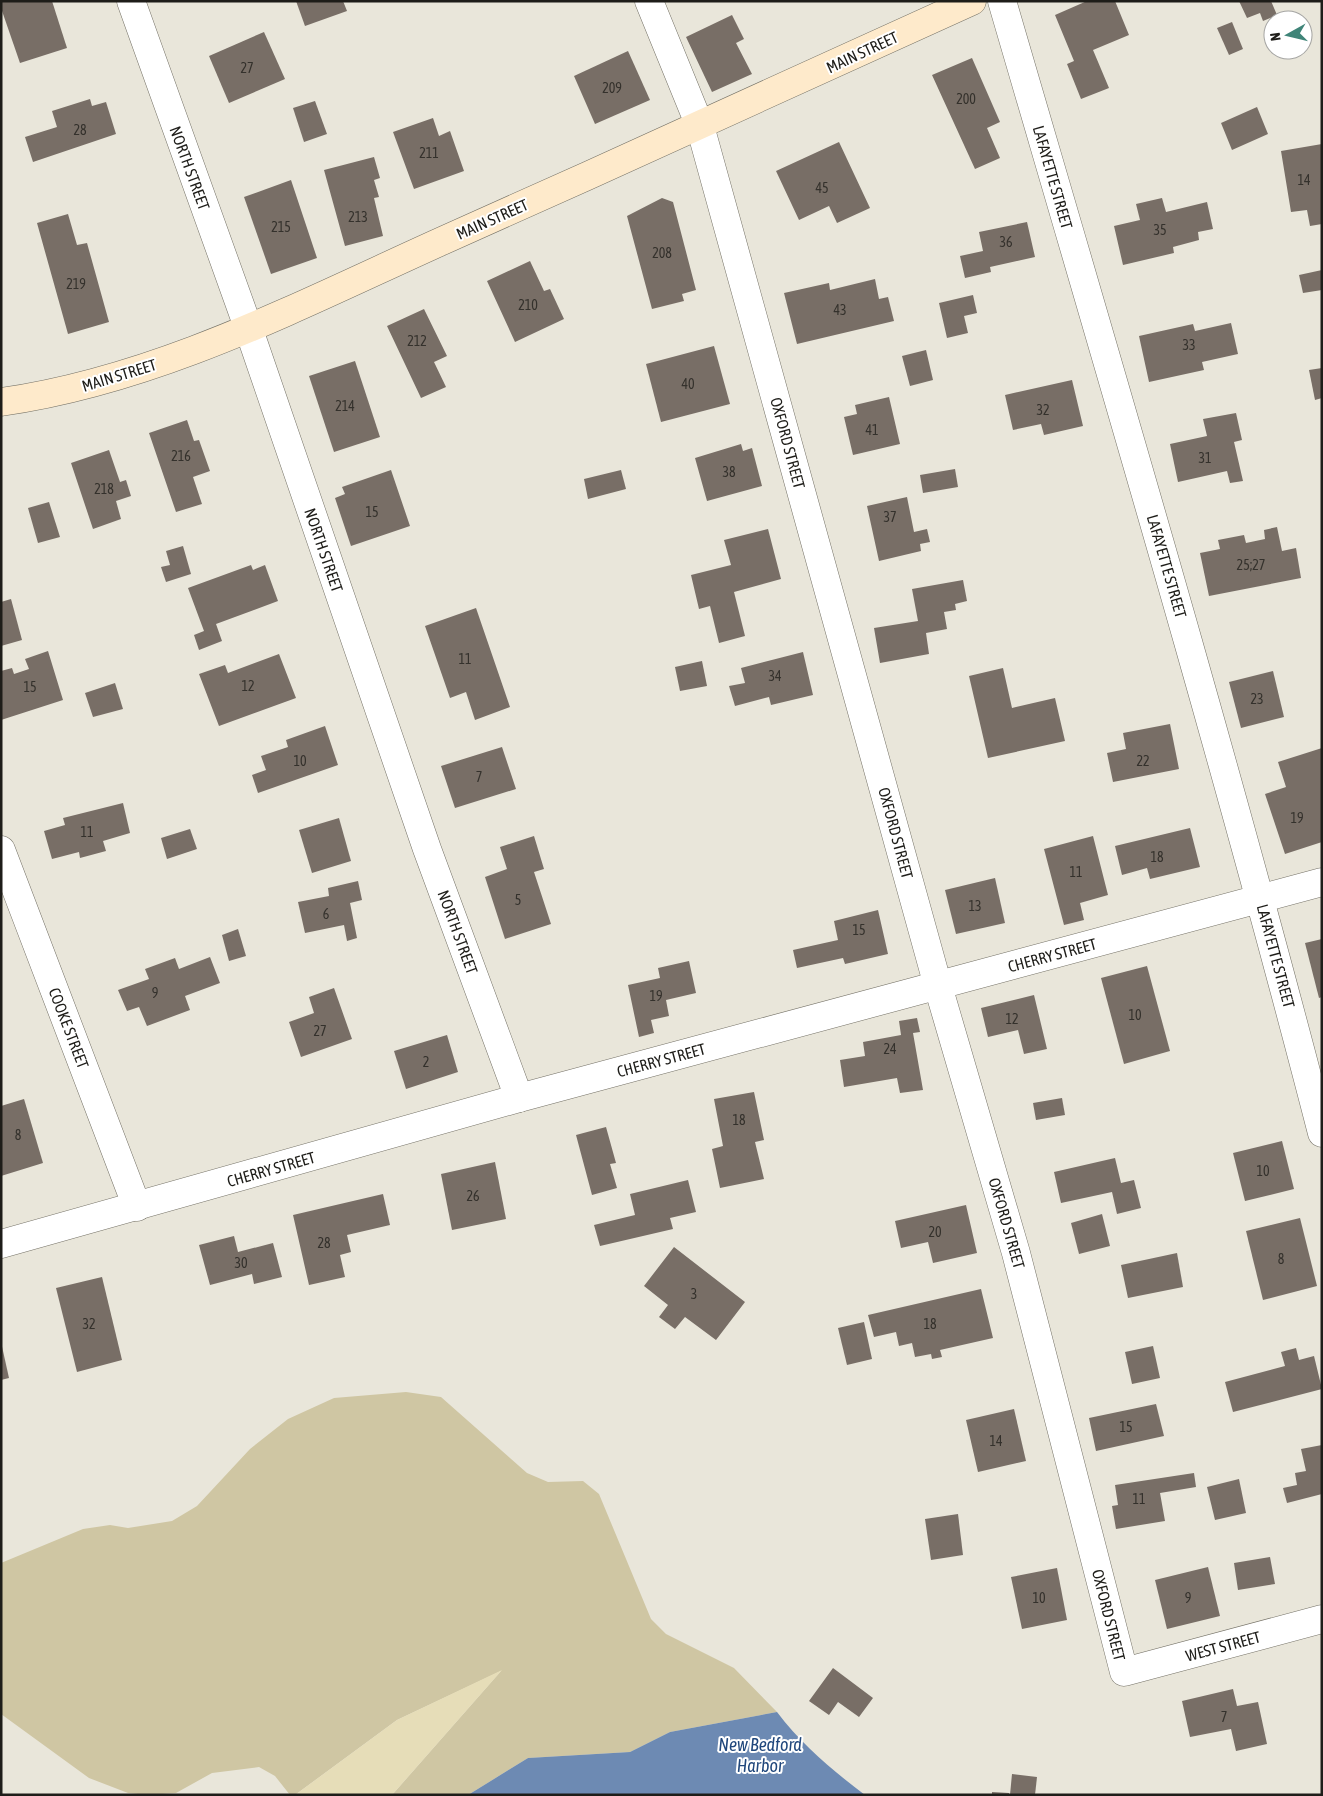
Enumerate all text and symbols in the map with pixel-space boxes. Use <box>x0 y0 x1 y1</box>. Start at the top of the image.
north arrow <box>1263 10 1313 60</box>
street label: MAIN STREET <box>823 28 901 76</box>
text: N <box>1267 32 1284 42</box>
house number: 27 <box>240 60 254 76</box>
house number: 209 <box>602 80 622 96</box>
house number: 200 <box>956 91 976 107</box>
house number: 28 <box>73 122 87 138</box>
street label: LAFAYETTE STREET <box>1030 123 1076 231</box>
street label: NORTH STREET <box>167 124 213 212</box>
house number: 211 <box>419 145 439 161</box>
house number: 14 <box>1297 172 1311 188</box>
house number: 45 <box>815 180 829 196</box>
street label: MAIN STREET <box>453 195 531 243</box>
house number: 213 <box>348 209 368 225</box>
house number: 215 <box>271 219 291 235</box>
house number: 35 <box>1153 222 1167 238</box>
house number: 36 <box>999 234 1013 250</box>
house number: 208 <box>652 245 672 261</box>
house number: 219 <box>66 276 86 292</box>
house number: 210 <box>518 297 538 313</box>
house number: 43 <box>833 302 847 318</box>
house number: 212 <box>407 333 427 349</box>
house number: 33 <box>1182 337 1196 353</box>
street label: MAIN STREET <box>80 355 158 395</box>
house number: 40 <box>681 376 695 392</box>
street label: OXFORD STREET <box>767 395 809 491</box>
house number: 214 <box>335 398 355 414</box>
house number: 32 <box>1036 402 1050 418</box>
house number: 41 <box>865 422 879 438</box>
house number: 216 <box>171 448 191 464</box>
house number: 31 <box>1198 450 1212 466</box>
house number: 38 <box>722 464 736 480</box>
house number: 218 <box>94 481 114 497</box>
house number: 15 <box>365 504 379 520</box>
street label: NORTH STREET <box>301 506 347 594</box>
house number: 37 <box>883 509 897 525</box>
street label: LAFAYETTE STREET <box>1144 512 1190 620</box>
house number: 25;27 <box>1237 557 1265 573</box>
house number: 11 <box>458 651 472 667</box>
house number: 34 <box>768 668 782 684</box>
house number: 12 <box>241 678 255 694</box>
house number: 15 <box>23 679 37 695</box>
house number: 23 <box>1250 691 1264 707</box>
house number: 10 <box>293 753 307 769</box>
house number: 22 <box>1136 753 1150 769</box>
house number: 7 <box>476 769 482 785</box>
street label: OXFORD STREET <box>875 785 917 881</box>
house number: 19 <box>1290 810 1304 826</box>
house number: 11 <box>80 824 94 840</box>
house number: 18 <box>1150 849 1164 865</box>
house number: 11 <box>1069 864 1083 880</box>
street label: NORTH STREET <box>435 888 481 976</box>
house number: 5 <box>515 892 521 908</box>
house number: 13 <box>968 898 982 914</box>
street label: LAFAYETTE STREET <box>1254 902 1298 1010</box>
house number: 6 <box>323 906 330 922</box>
house number: 15 <box>852 922 866 938</box>
street label: CHERRY STREET <box>1006 935 1098 975</box>
street label: COOKE STREET <box>45 985 93 1071</box>
house number: 9 <box>152 985 158 1001</box>
house number: 19 <box>649 988 663 1004</box>
house number: 10 <box>1128 1007 1142 1023</box>
house number: 12 <box>1005 1011 1019 1027</box>
house number: 27 <box>313 1023 327 1039</box>
street label: CHERRY STREET <box>615 1040 707 1080</box>
house number: 24 <box>883 1041 897 1057</box>
house number: 2 <box>423 1054 429 1070</box>
house number: 18 <box>732 1112 746 1128</box>
house number: 8 <box>15 1127 22 1143</box>
street label: CHERRY STREET <box>225 1148 317 1190</box>
house number: 10 <box>1256 1163 1270 1179</box>
street label: OXFORD STREET <box>985 1176 1029 1270</box>
house number: 26 <box>466 1188 480 1204</box>
house number: 20 <box>928 1224 942 1240</box>
house number: 28 <box>317 1235 331 1251</box>
house number: 8 <box>1278 1251 1285 1267</box>
house number: 30 <box>234 1255 248 1271</box>
house number: 3 <box>691 1286 697 1302</box>
house number: 32 <box>82 1316 96 1332</box>
house number: 18 <box>923 1316 937 1332</box>
house number: 15 <box>1119 1419 1133 1435</box>
house number: 14 <box>989 1433 1003 1449</box>
house number: 11 <box>1132 1491 1146 1507</box>
street label: OXFORD STREET <box>1089 1567 1129 1663</box>
house number: 10 <box>1032 1590 1046 1606</box>
house number: 9 <box>1185 1590 1191 1606</box>
street label: WEST STREET <box>1184 1627 1262 1665</box>
house number: 7 <box>1221 1709 1227 1725</box>
water label: New Bedford Harbor <box>718 1734 802 1776</box>

